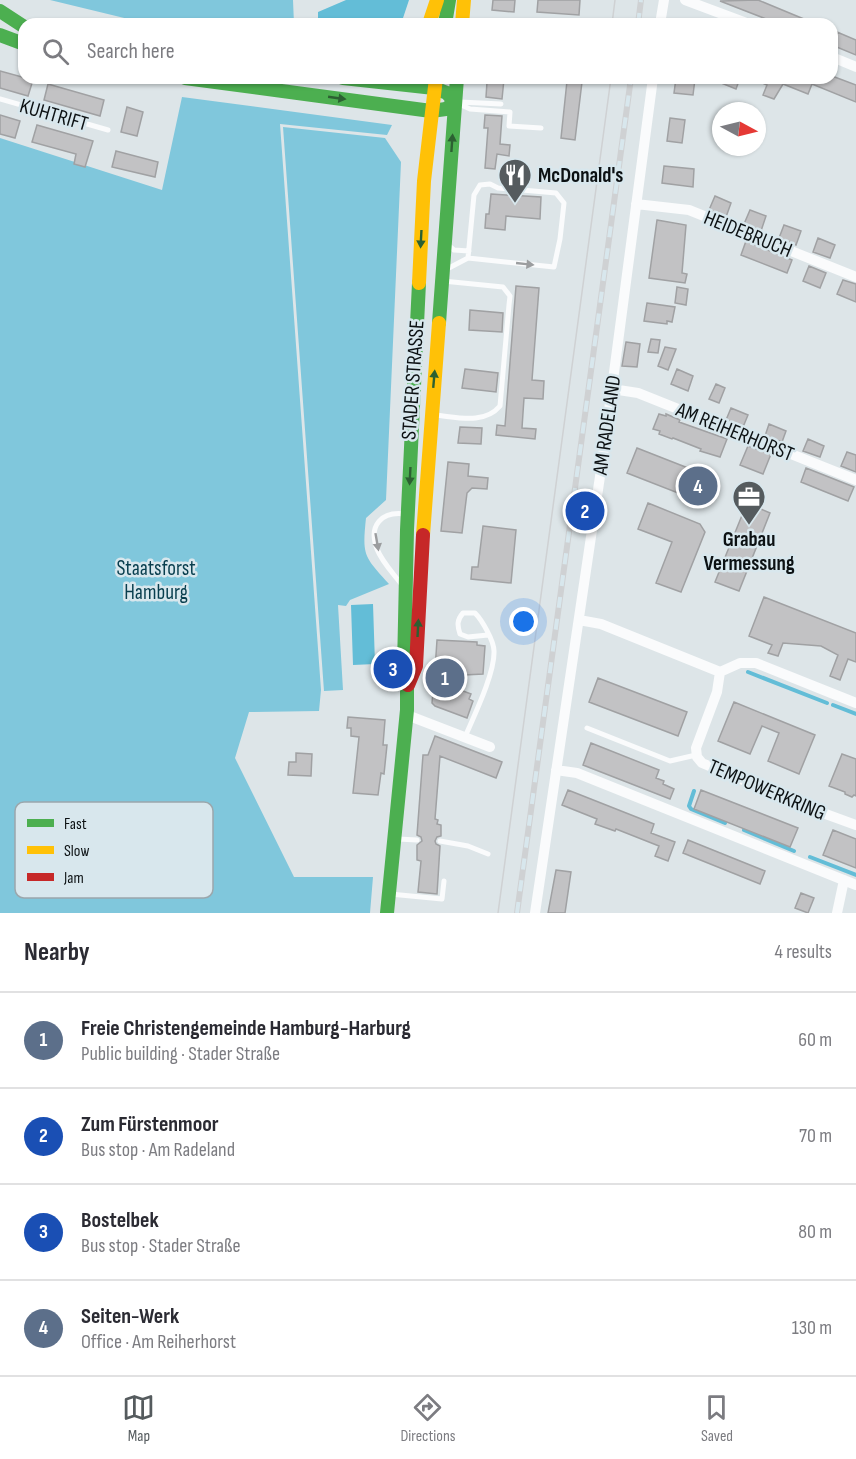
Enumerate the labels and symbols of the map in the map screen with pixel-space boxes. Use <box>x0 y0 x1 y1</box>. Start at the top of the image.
street label: KUHTRIFT <box>17 93 91 137</box>
one-way arrow <box>327 94 346 103</box>
north arrow <box>712 102 766 156</box>
one-way arrow <box>448 133 457 152</box>
restaurant icon: McDonald's <box>497 157 533 204</box>
place label: McDonald's <box>538 163 623 188</box>
street label: HEIDEBRUCH <box>700 205 796 263</box>
one-way arrow <box>416 229 425 248</box>
one-way arrow <box>516 259 535 269</box>
street label: STADER STRASSE <box>396 319 430 441</box>
one-way arrow <box>429 369 439 388</box>
street label: AM RADELAND <box>588 374 626 477</box>
street label: AM REIHERHORST <box>672 397 798 467</box>
pin: 4 <box>678 464 718 508</box>
one-way arrow <box>405 466 415 485</box>
office icon: Grabau Vermessung <box>731 479 767 526</box>
pin: 2 <box>566 488 604 534</box>
place label: Grabau Vermessung <box>703 527 795 576</box>
one-way arrow <box>373 533 382 552</box>
park label: Staatsforst Hamburg <box>116 556 196 605</box>
your location <box>509 607 538 636</box>
one-way arrow <box>413 618 422 637</box>
pin: 3 <box>374 646 412 692</box>
pin: 1 <box>426 656 464 700</box>
street label: TEMPOWERKRING <box>704 754 830 826</box>
legend <box>15 802 213 898</box>
text: Fast <box>64 815 87 834</box>
text: Slow <box>64 842 89 861</box>
text: Jam <box>63 869 84 888</box>

